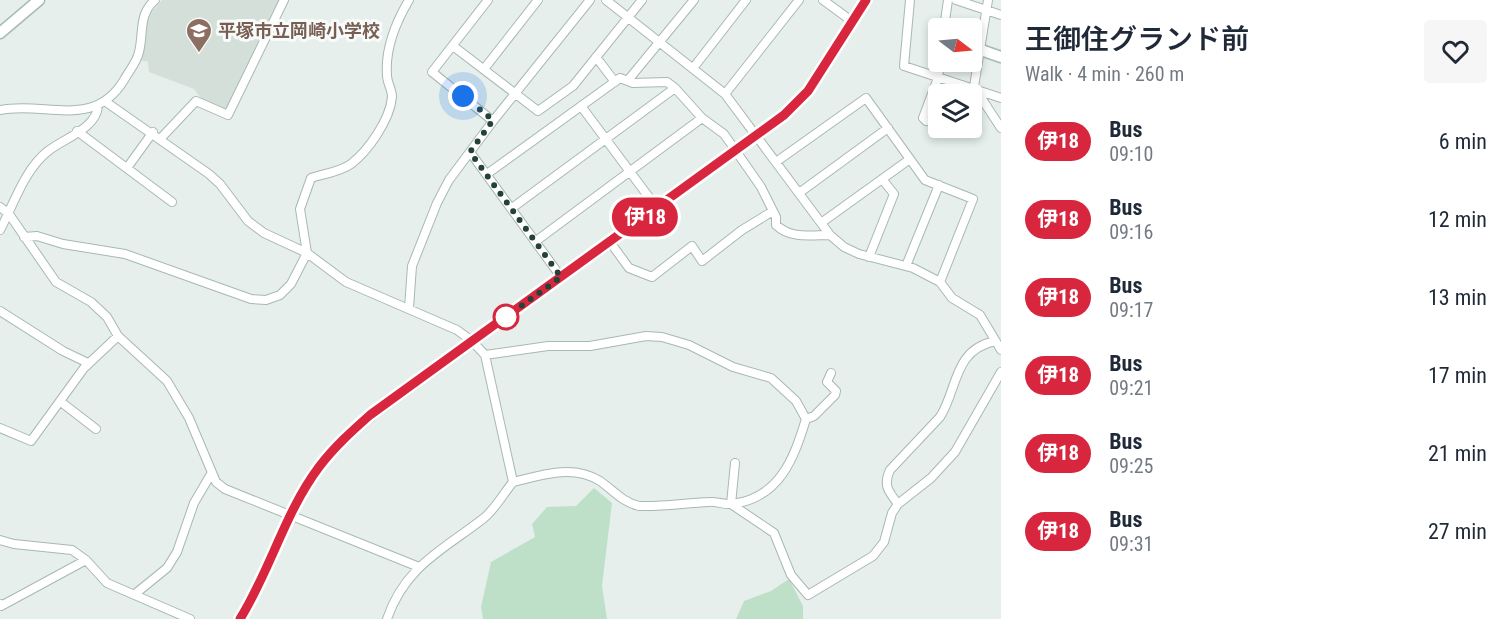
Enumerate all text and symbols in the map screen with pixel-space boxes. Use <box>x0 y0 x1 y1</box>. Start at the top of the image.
school or university icon: 平塚市立岡崎小学校 <box>184 16 214 54</box>
north arrow <box>928 18 982 72</box>
map controls <box>928 18 982 138</box>
place label: 平塚市立岡崎小学校 <box>218 20 380 41</box>
button: heart <box>1424 20 1487 83</box>
text: 王御住グランド前 <box>1025 23 1249 56</box>
text: Walk · 4 min · 260 m <box>1025 62 1184 86</box>
your location <box>448 81 478 111</box>
button: layers <box>928 84 982 138</box>
text: Bus <box>1109 117 1142 142</box>
text: 伊18 <box>1037 129 1079 153</box>
text: 6 min <box>1439 129 1487 154</box>
text: 09:10 <box>1109 142 1153 166</box>
text: Bus <box>1109 195 1142 220</box>
line badge: 伊18 <box>610 198 680 236</box>
text: 伊18 <box>624 205 666 229</box>
text: 伊18 <box>1037 207 1079 231</box>
text: 12 min <box>1428 207 1487 232</box>
text: 09:16 <box>1109 220 1153 244</box>
text: Bus <box>1109 273 1142 298</box>
text: 伊18 <box>1037 285 1079 309</box>
text: 13 min <box>1428 285 1487 310</box>
text: 09:17 <box>1109 298 1153 322</box>
unlabelled marker <box>493 304 519 330</box>
text: Bus <box>1109 351 1142 376</box>
text: 伊18 <box>1037 363 1079 387</box>
text: 17 min <box>1428 363 1487 388</box>
text: 09:21 <box>1109 376 1153 400</box>
text: Bus <box>1109 429 1142 454</box>
text: 伊18 <box>1037 441 1079 465</box>
text: 21 min <box>1428 441 1487 466</box>
text: 09:25 <box>1109 454 1153 478</box>
text: Bus <box>1109 507 1142 532</box>
text: 伊18 <box>1037 519 1079 543</box>
text: 27 min <box>1428 519 1487 544</box>
text: 09:31 <box>1109 532 1153 556</box>

